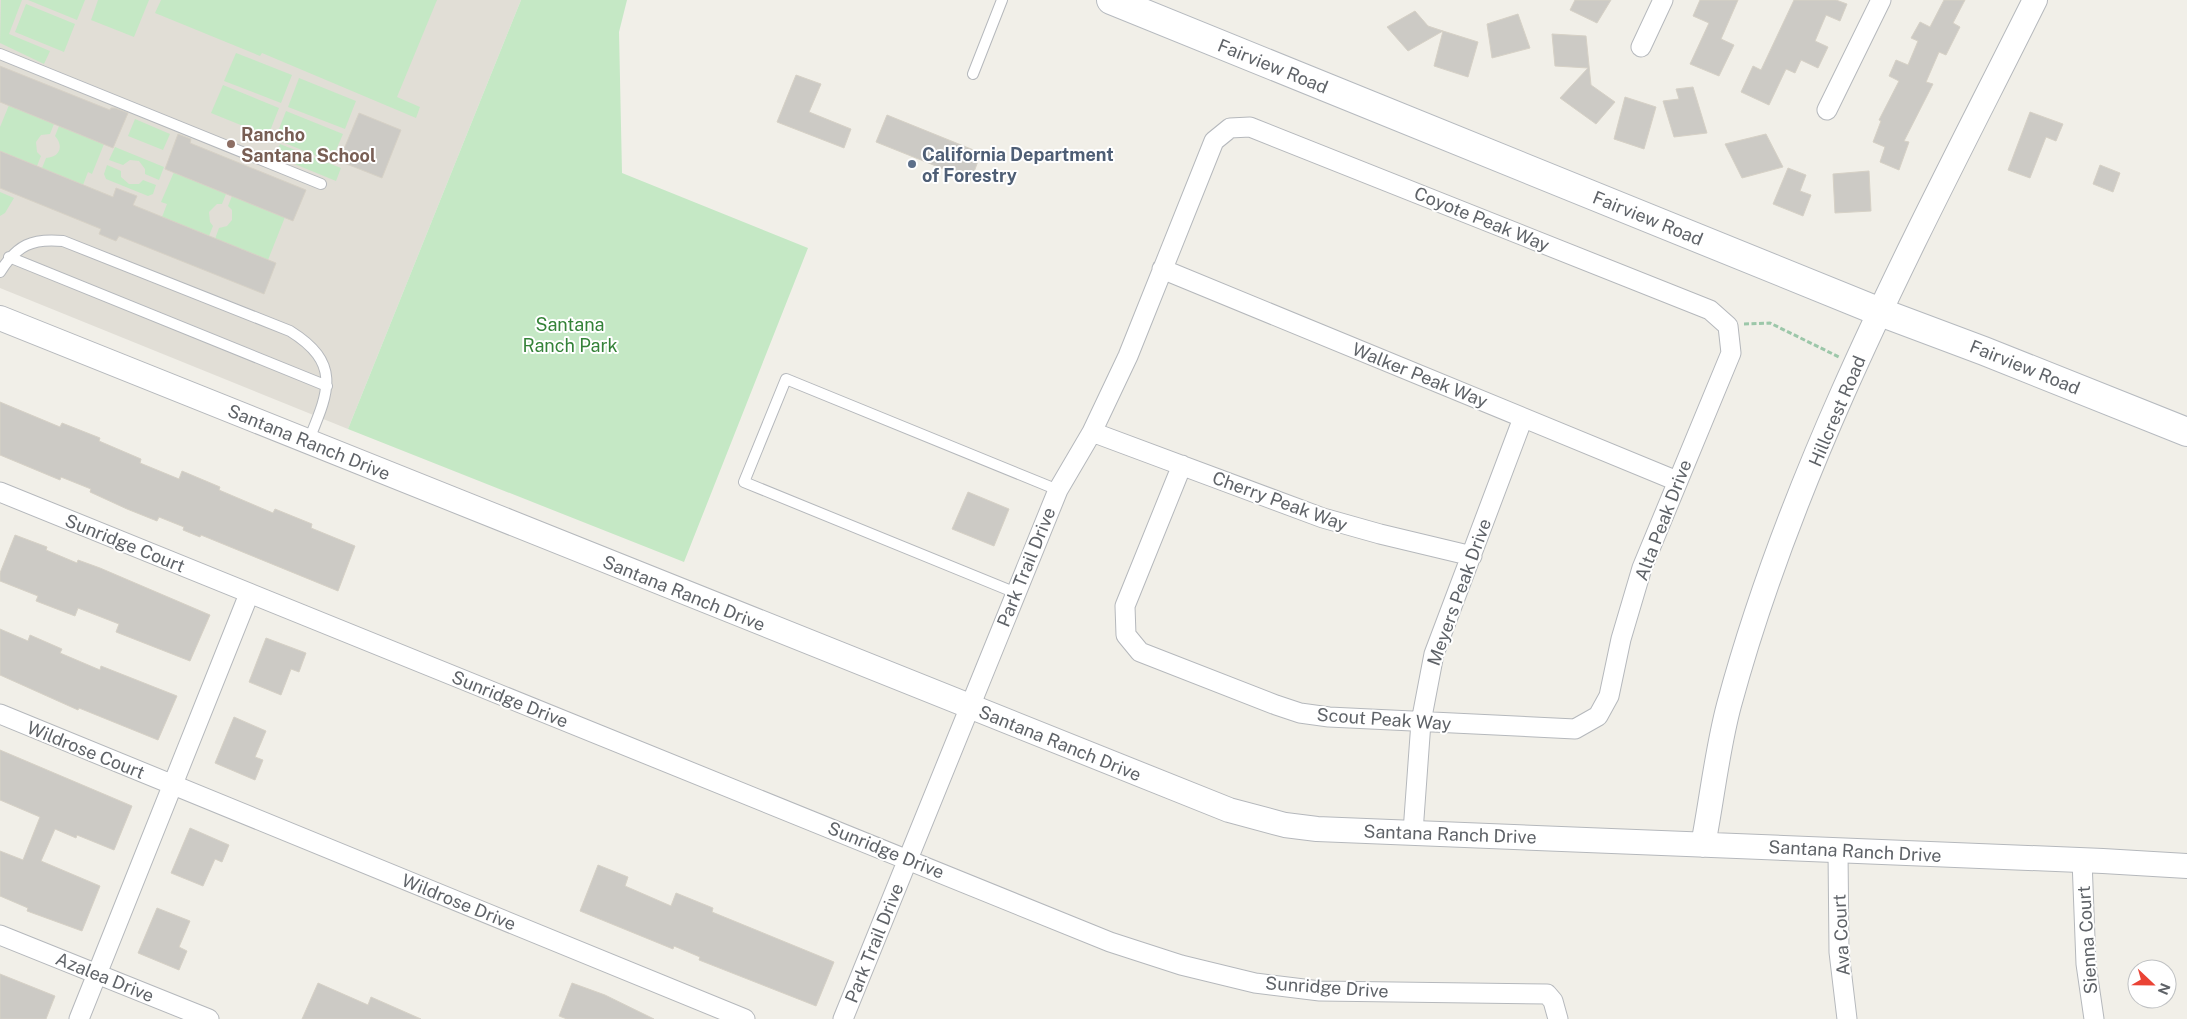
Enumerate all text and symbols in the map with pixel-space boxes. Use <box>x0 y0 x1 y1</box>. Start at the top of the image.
street label: Fairview Road <box>1215 34 1331 98</box>
place label: Rancho Santana School <box>241 124 376 166</box>
marker: Rancho Santana School <box>225 138 237 150</box>
place label: California Department of Forestry <box>922 144 1114 186</box>
marker: California Department of Forestry <box>906 158 918 170</box>
street label: Coyote Peak Way <box>1411 182 1553 256</box>
street label: Fairview Road <box>1590 186 1706 250</box>
park label: Santana Ranch Park <box>522 314 618 356</box>
street label: Fairview Road <box>1967 335 2083 399</box>
street label: Walker Peak Way <box>1349 338 1491 412</box>
street label: Hillcrest Road <box>1804 353 1870 469</box>
street label: Santana Ranch Drive <box>225 400 393 484</box>
street label: Alta Peak Drive <box>1630 457 1696 583</box>
street label: Cherry Peak Way <box>1210 467 1351 535</box>
street label: Park Trail Drive <box>992 504 1060 630</box>
street label: Sunridge Court <box>62 509 188 577</box>
street label: Meyers Peak Drive <box>1423 516 1495 668</box>
street label: Santana Ranch Drive <box>600 551 768 635</box>
street label: Sunridge Drive <box>449 666 571 732</box>
street label: Santana Ranch Drive <box>976 701 1144 785</box>
street label: Scout Peak Way <box>1316 704 1452 734</box>
street label: Wildrose Court <box>24 717 148 783</box>
street label: Sunridge Drive <box>825 817 947 883</box>
street label: Santana Ranch Drive <box>1363 820 1537 848</box>
street label: Santana Ranch Drive <box>1768 836 1942 866</box>
street label: Wildrose Drive <box>399 870 519 934</box>
street label: Park Trail Drive <box>840 880 908 1006</box>
street label: Sienna Court <box>2073 885 2101 995</box>
street label: Ava Court <box>1828 894 1854 976</box>
street label: Azalea Drive <box>53 948 157 1006</box>
north arrow <box>2127 959 2177 1009</box>
street label: Sunridge Drive <box>1265 972 1389 1002</box>
text: N <box>2155 981 2174 997</box>

